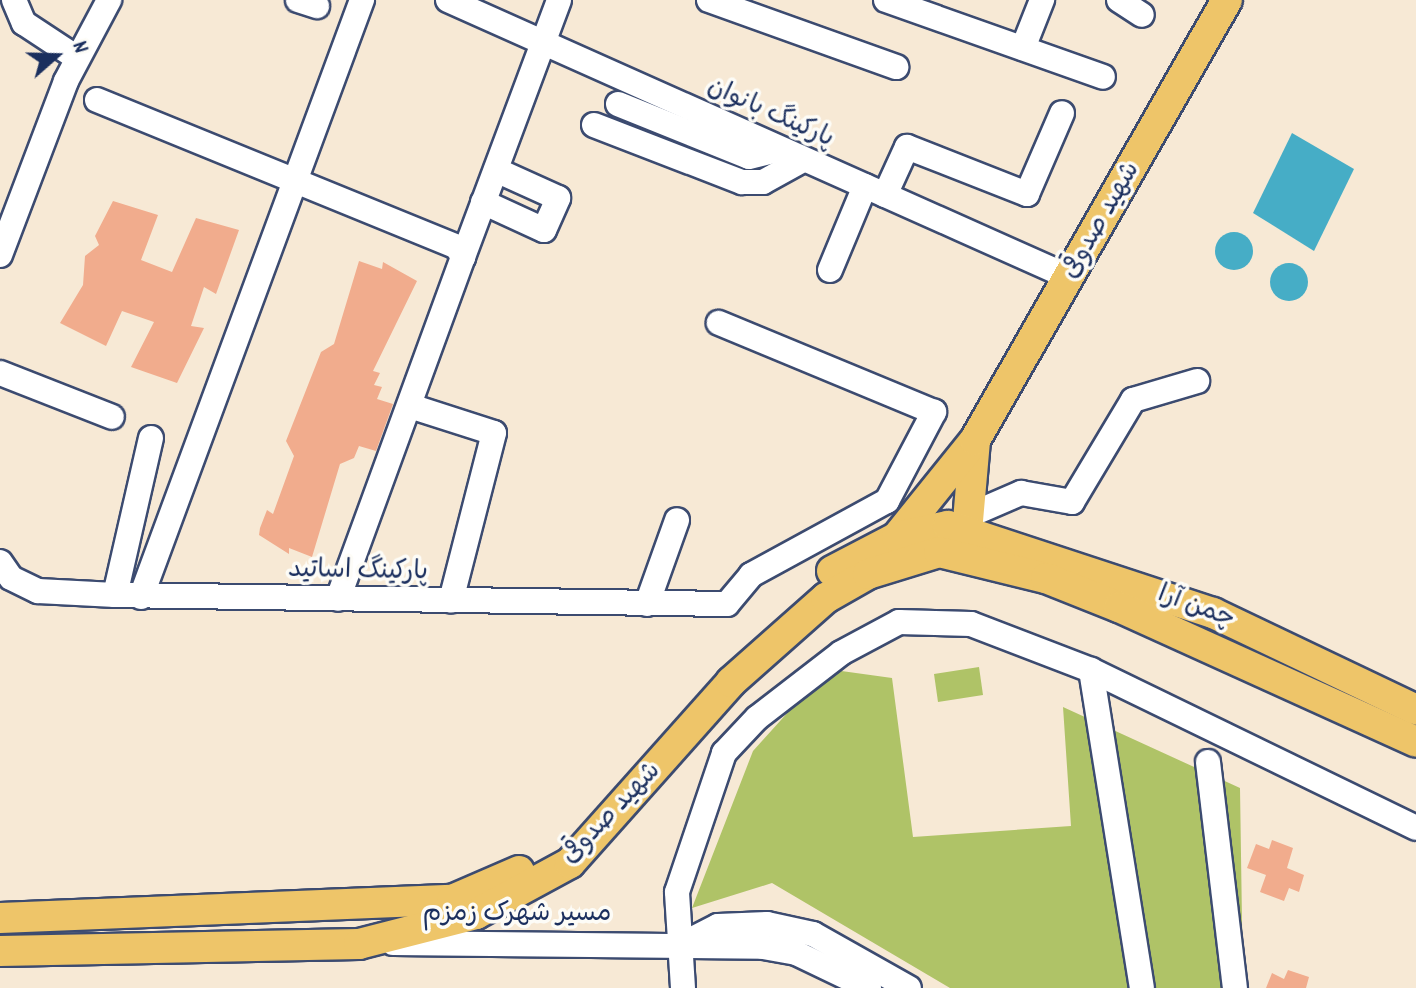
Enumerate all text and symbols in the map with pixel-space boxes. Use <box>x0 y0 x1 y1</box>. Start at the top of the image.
north arrow <box>16 16 96 96</box>
text: N <box>63 37 95 58</box>
street label: پارکینگ بانوان <box>702 72 838 156</box>
street label: شهید صدوقی <box>1056 157 1148 285</box>
street label: پارکینگ اساتید <box>288 555 428 589</box>
street label: چمن آرا <box>1153 580 1239 636</box>
street label: شهید صدوقی <box>556 756 668 872</box>
street label: مسیر شهرک زمزم <box>423 899 611 931</box>

